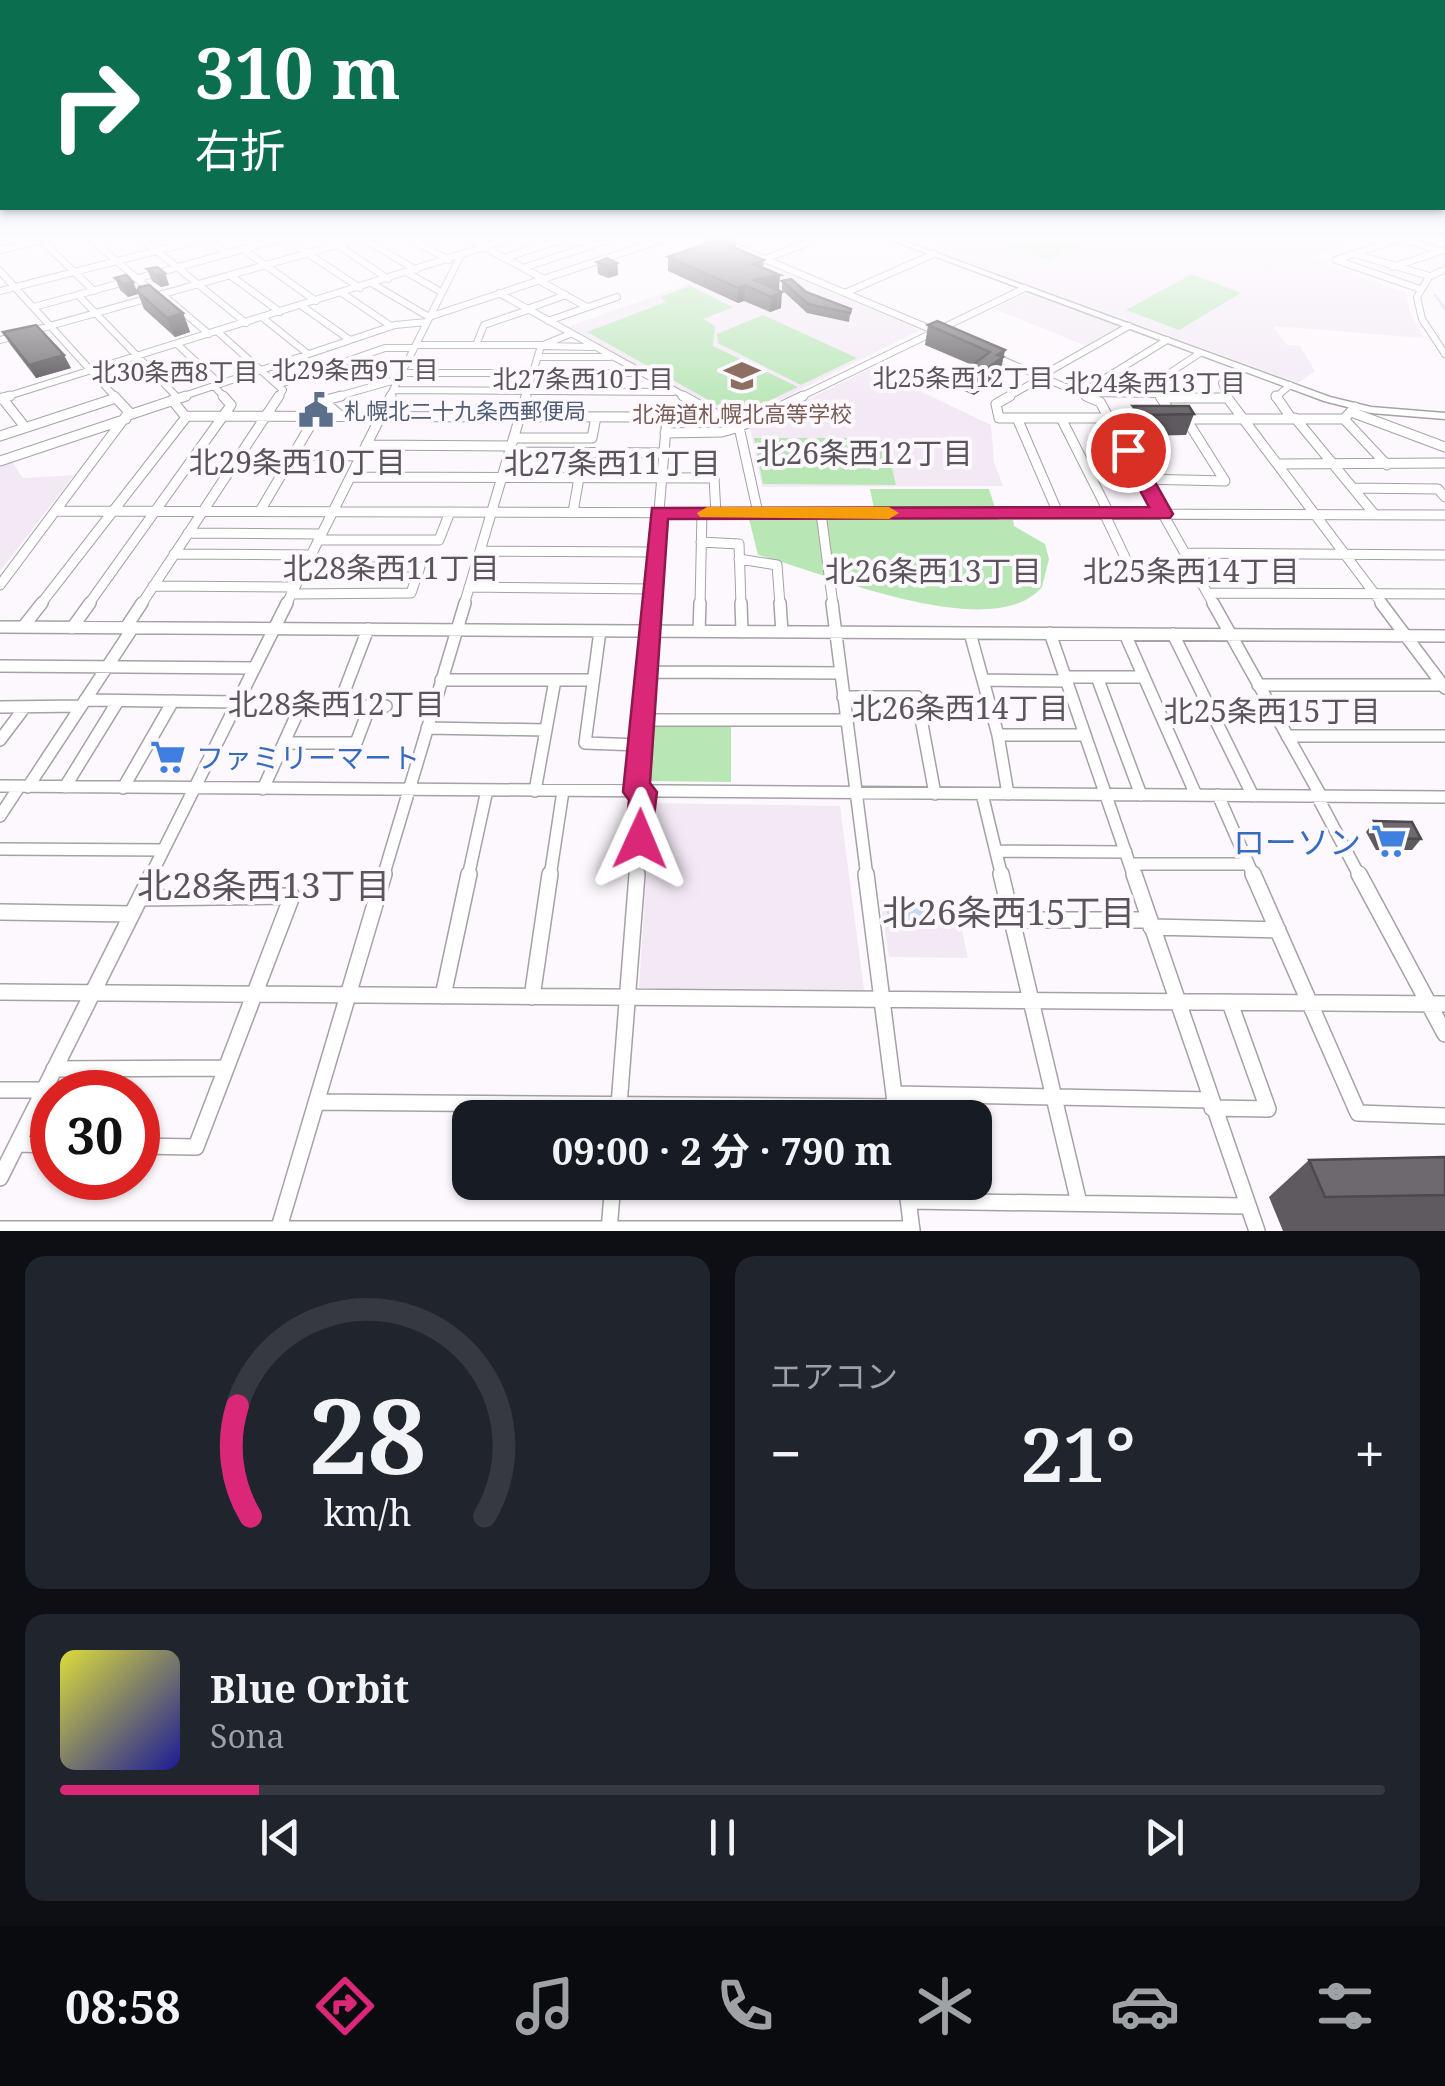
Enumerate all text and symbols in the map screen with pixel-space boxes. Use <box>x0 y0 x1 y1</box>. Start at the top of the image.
text: 310 m <box>195 24 401 120</box>
icon: right <box>30 40 160 170</box>
text: 右折 <box>195 119 285 180</box>
district label: 北29条西9丁目 <box>272 352 438 386</box>
district label: 北30条西8丁目 <box>92 354 258 388</box>
school or university icon: 北海道札幌北高等学校 <box>723 357 761 395</box>
district label: 北25条西12丁目 <box>873 360 1053 394</box>
district label: 北27条西10丁目 <box>493 361 673 395</box>
district label: 北24条西13丁目 <box>1065 365 1245 399</box>
public building icon: 札幌北二十九条西郵便局 <box>297 391 335 429</box>
place label: 札幌北二十九条西郵便局 <box>344 395 586 425</box>
place label: 北海道札幌北高等学校 <box>632 398 852 428</box>
pin <box>1086 408 1171 493</box>
icon: arrive <box>1101 423 1156 478</box>
district label: 北26条西12丁目 <box>755 432 973 473</box>
district label: 北29条西10丁目 <box>188 441 406 482</box>
district label: 北27条西11丁目 <box>503 442 721 483</box>
district label: 北28条西11丁目 <box>282 547 500 588</box>
district label: 北26条西13丁目 <box>824 550 1042 591</box>
district label: 北25条西14丁目 <box>1082 550 1300 591</box>
district label: 北28条西12丁目 <box>227 683 445 724</box>
district label: 北26条西14丁目 <box>851 687 1069 728</box>
district label: 北25条西15丁目 <box>1163 690 1381 731</box>
supermarket icon: ファミリーマート <box>149 738 187 776</box>
place label: ファミリーマート <box>196 738 420 776</box>
position arrow <box>588 787 692 891</box>
place label: ローソン <box>1233 820 1361 863</box>
supermarket icon: ローソン <box>1370 822 1408 860</box>
district label: 北28条西13丁目 <box>137 861 391 908</box>
district label: 北26条西15丁目 <box>882 888 1136 935</box>
speed limit sign: 30 <box>30 1070 160 1200</box>
text: 09:00 · 2 分 · 790 m <box>552 1124 892 1176</box>
text: エアコン <box>770 1354 898 1397</box>
text: 28 <box>309 1363 426 1504</box>
text: 21° <box>1021 1402 1135 1504</box>
text: − <box>770 1415 802 1490</box>
text: + <box>1354 1415 1385 1490</box>
text: km/h <box>324 1488 411 1536</box>
text: Blue Orbit <box>210 1662 409 1714</box>
text: Sona <box>210 1714 285 1757</box>
icon: previous <box>253 1810 308 1865</box>
icon: pause <box>695 1810 750 1865</box>
icon: next <box>1137 1810 1192 1865</box>
icon: directions <box>310 1971 380 2041</box>
icon: music <box>510 1971 580 2041</box>
icon: phone <box>710 1971 780 2041</box>
icon: climate <box>910 1971 980 2041</box>
icon: car <box>1110 1971 1180 2041</box>
icon: filters <box>1310 1971 1380 2041</box>
text: 08:58 <box>65 1976 180 2037</box>

